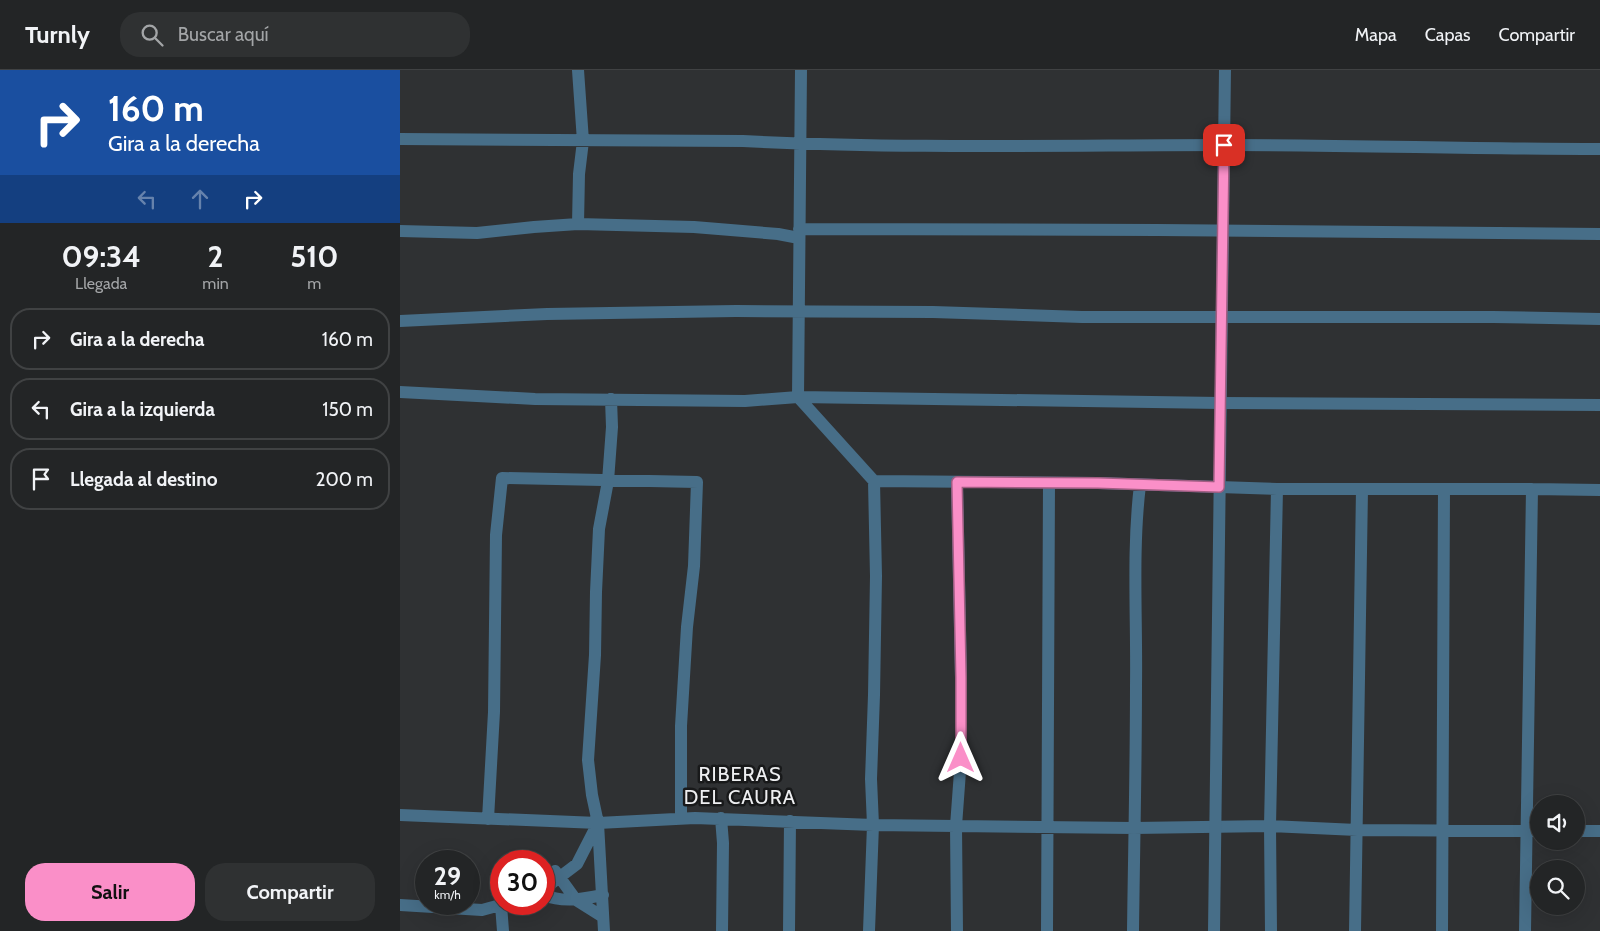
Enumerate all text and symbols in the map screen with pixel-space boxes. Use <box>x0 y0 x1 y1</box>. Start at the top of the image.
search box <box>120 12 470 57</box>
text: Turnly <box>25 20 90 49</box>
icon: search <box>138 21 166 49</box>
text: Buscar aquí <box>178 23 269 46</box>
text: Mapa <box>1355 24 1397 46</box>
text: Capas <box>1425 24 1471 46</box>
text: Compartir <box>1499 24 1575 46</box>
text: 160 m <box>108 87 204 130</box>
icon: right <box>25 90 90 155</box>
pin <box>1203 124 1245 166</box>
text: Gira a la derecha <box>108 130 260 157</box>
icon: arrive <box>1210 131 1238 159</box>
icon: left <box>133 185 161 213</box>
icon: ahead <box>186 185 214 213</box>
icon: right <box>239 185 267 213</box>
text: 09:34 <box>61 238 141 275</box>
text: 2 <box>208 238 223 275</box>
text: 510 <box>290 238 339 275</box>
text: Llegada <box>75 274 127 293</box>
text: min <box>202 274 229 293</box>
text: m <box>307 274 321 293</box>
icon: right <box>27 325 55 353</box>
text: Gira a la derecha <box>70 328 205 351</box>
text: 160 m <box>322 328 373 351</box>
icon: left <box>27 395 55 423</box>
text: Gira a la izquierda <box>70 398 215 421</box>
text: 150 m <box>322 398 373 421</box>
icon: arrive <box>27 465 55 493</box>
text: Llegada al destino <box>70 468 217 491</box>
text: 200 m <box>316 468 373 491</box>
position arrow <box>934 731 986 783</box>
district label: RIBERAS DEL CAURA <box>684 762 796 809</box>
map controls <box>1530 795 1585 915</box>
button: sound <box>1530 795 1585 850</box>
speed limit sign: 30 <box>490 850 555 915</box>
button: search <box>1530 860 1585 915</box>
text: 29 <box>434 861 461 891</box>
button: Salir <box>25 863 195 921</box>
button: Compartir <box>205 863 375 921</box>
text: km/h <box>434 887 461 902</box>

